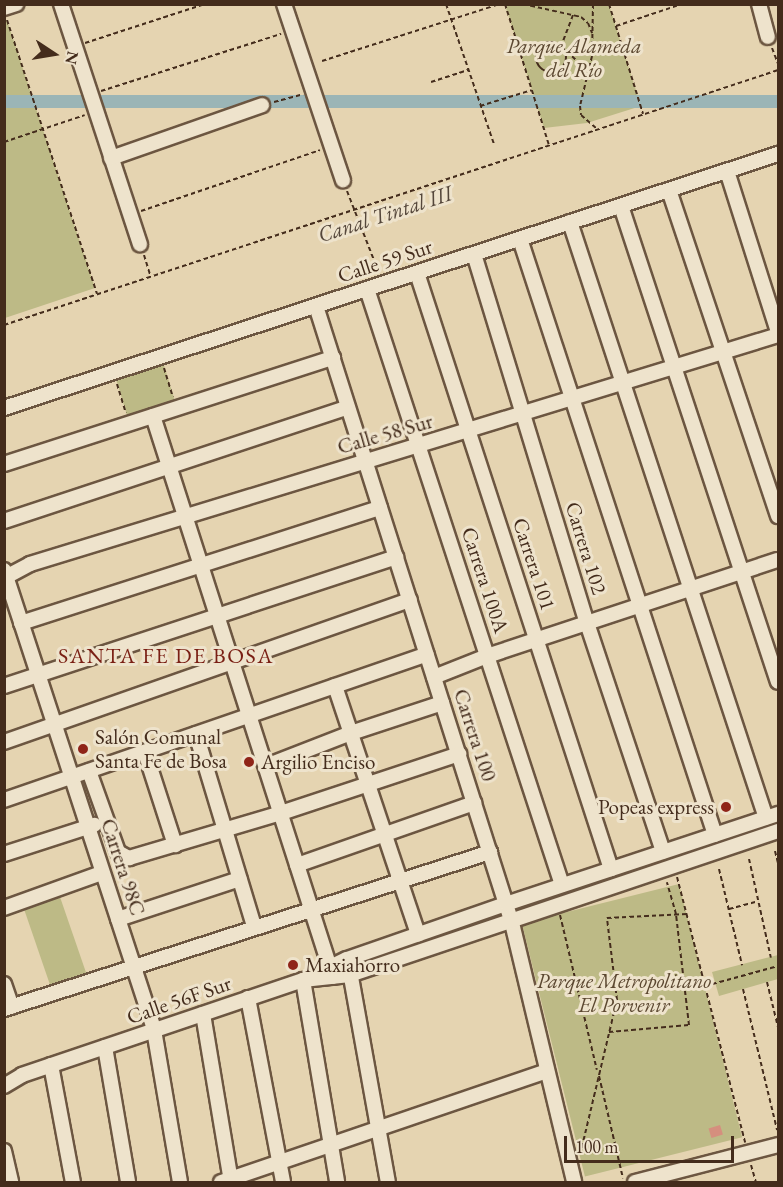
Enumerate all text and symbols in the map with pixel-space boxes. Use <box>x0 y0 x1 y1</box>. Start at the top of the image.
north arrow <box>24 24 84 84</box>
park label: Parque Alameda del Río <box>507 33 641 83</box>
text: N <box>60 49 84 66</box>
water label: Canal Tintal III <box>315 180 455 248</box>
street label: Calle 59 Sur <box>335 234 435 288</box>
street label: Calle 58 Sur <box>334 408 436 460</box>
street label: Carrera 102 <box>560 499 612 597</box>
street label: Carrera 101 <box>507 515 561 613</box>
street label: Carrera 100A <box>456 524 514 636</box>
district label: SANTA FE DE BOSA <box>58 643 274 669</box>
street label: Carrera 100 <box>448 686 502 784</box>
place label: Salón Comunal Santa Fe de Bosa <box>95 724 227 774</box>
marker: Salón Comunal Santa Fe de Bosa <box>76 742 90 756</box>
place label: Argilio Enciso <box>261 749 375 775</box>
marker: Argilio Enciso <box>242 755 256 769</box>
place label: Popeas express <box>598 794 714 820</box>
marker: Popeas express <box>719 800 733 814</box>
street label: Carrera 98C <box>96 815 150 919</box>
place label: Maxiahorro <box>305 952 400 978</box>
marker: Maxiahorro <box>286 958 300 972</box>
park label: Parque Metropolitano El Porvenir <box>537 968 711 1018</box>
street label: Calle 56F Sur <box>124 970 234 1030</box>
scale bar <box>567 1124 736 1162</box>
text: 100 m <box>575 1135 619 1158</box>

